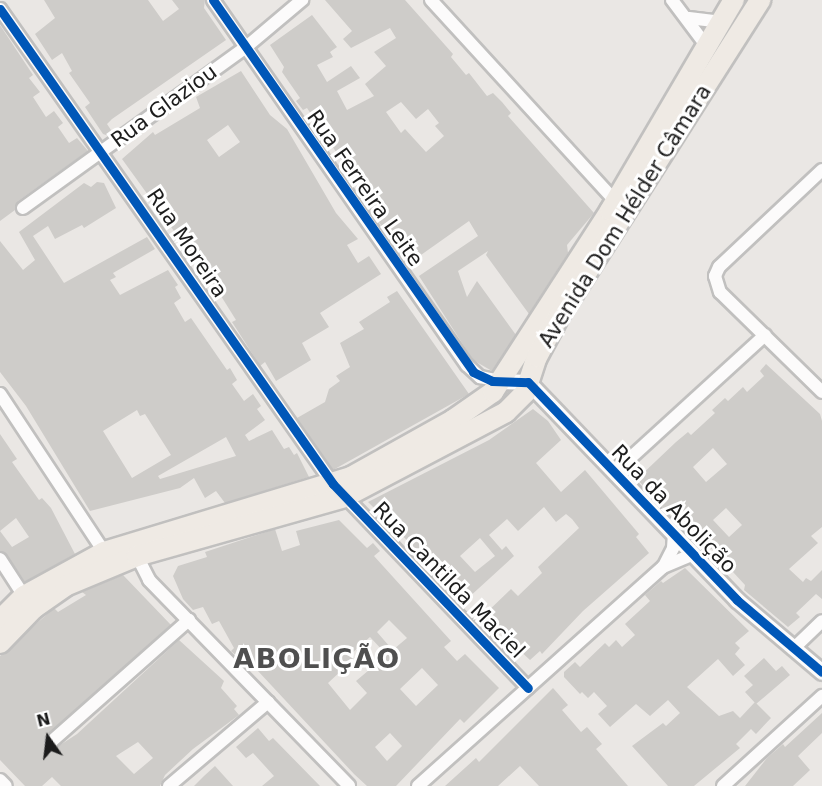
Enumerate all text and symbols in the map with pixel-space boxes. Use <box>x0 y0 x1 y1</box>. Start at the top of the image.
street label: Rua Glaziou <box>106 59 222 153</box>
street label: Avenida Dom Hélder Câmara <box>533 80 717 352</box>
street label: Rua Ferreira Leite <box>302 105 428 271</box>
street label: Rua Moreira <box>141 184 233 302</box>
street label: Rua da Abolição <box>606 440 742 578</box>
street label: Rua Cantilda Maciel <box>368 497 530 663</box>
district label: ABOLIÇÃO <box>233 643 401 675</box>
north arrow <box>18 708 78 768</box>
text: N <box>35 709 52 731</box>

